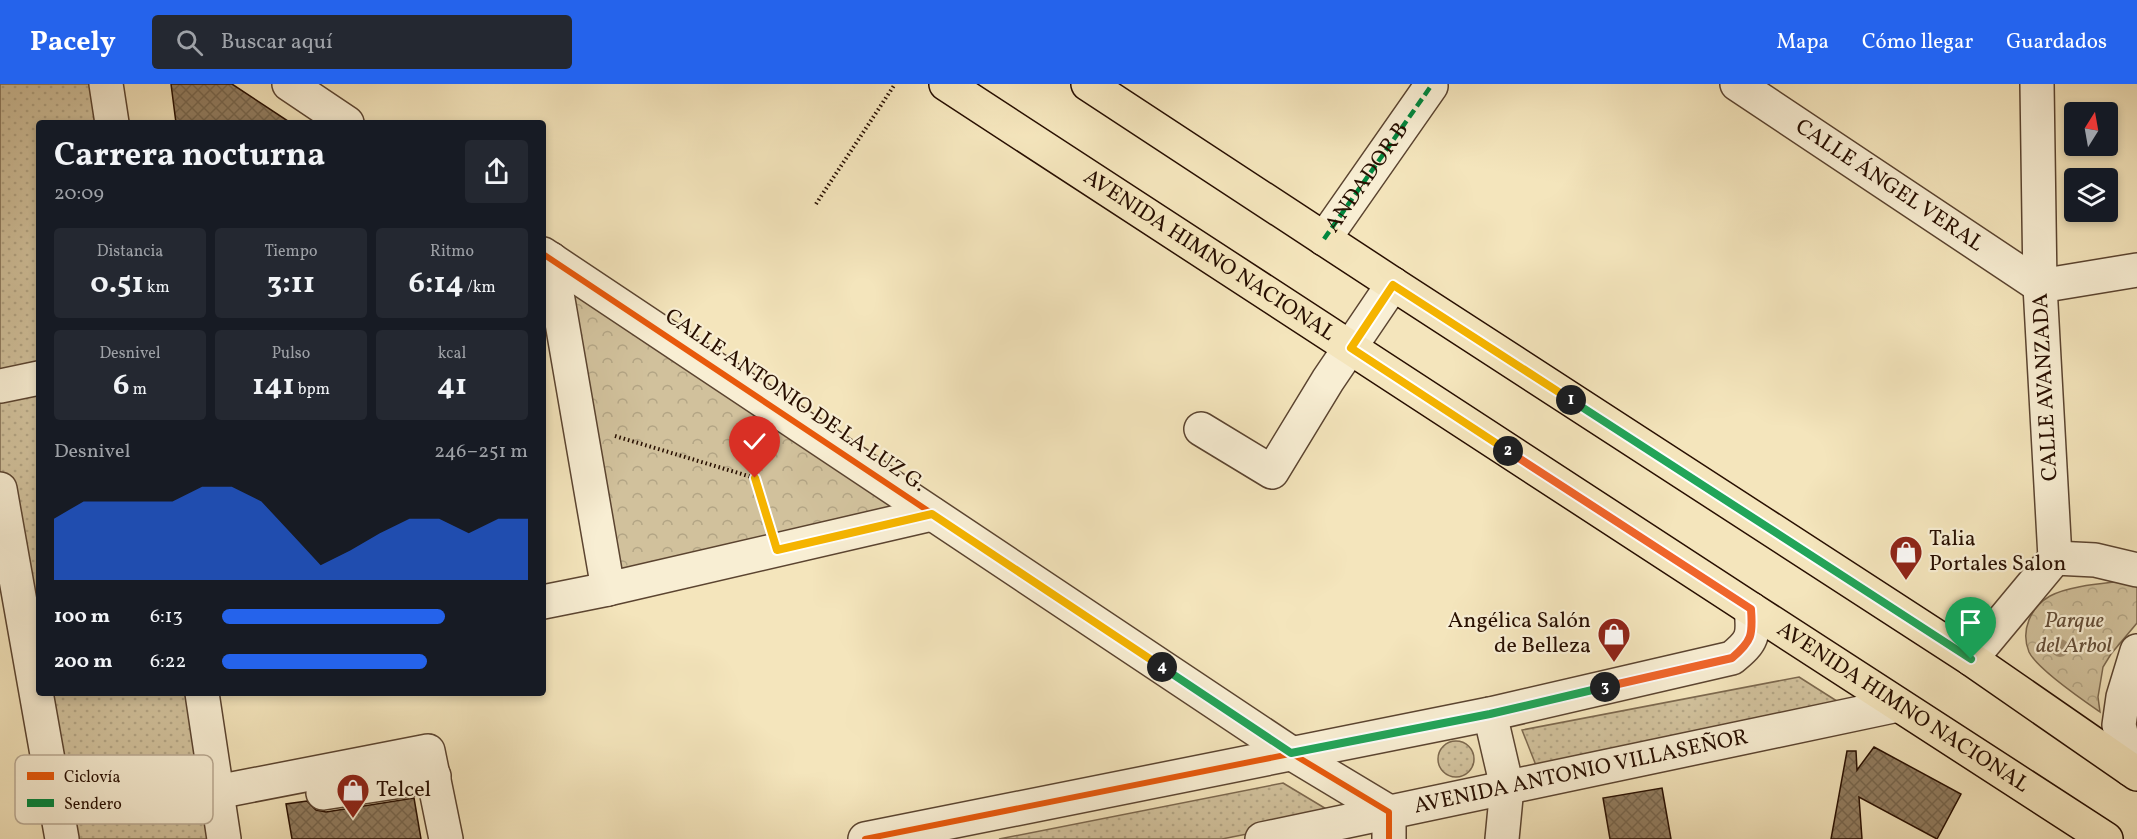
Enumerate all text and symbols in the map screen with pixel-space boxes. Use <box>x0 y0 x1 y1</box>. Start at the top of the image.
search box <box>152 15 572 69</box>
text: Pacely <box>30 23 116 62</box>
icon: search <box>173 26 206 59</box>
text: Buscar aquí <box>221 27 333 58</box>
text: Mapa <box>1776 28 1829 57</box>
text: Cómo llegar <box>1862 28 1973 57</box>
text: Guardados <box>2006 28 2107 57</box>
north arrow <box>2064 102 2118 156</box>
map controls <box>2064 102 2118 222</box>
street label: CALLE ÁNGEL VERAL <box>1789 112 1989 259</box>
street label: ANDADOR B <box>1318 116 1416 239</box>
text: Carrera nocturna <box>54 134 325 180</box>
button: share <box>465 140 528 203</box>
street label: AVENIDA HIMNO NACIONAL <box>1077 162 1341 349</box>
button: layers <box>2064 168 2118 222</box>
text: 20:09 <box>54 180 104 208</box>
text: Distancia <box>97 241 163 263</box>
text: Tiempo <box>265 241 317 263</box>
text: Ritmo <box>430 241 474 263</box>
text: 0.51 <box>90 263 144 305</box>
text: 3:11 <box>267 263 315 305</box>
text: 6:14 <box>408 263 464 305</box>
text: km <box>144 277 170 299</box>
text: /km <box>464 277 496 299</box>
street label: CALLE AVANZADA <box>2026 292 2066 482</box>
street label: CALLE ANTONIO DE LA LUZ G. <box>658 302 932 500</box>
text: Desnivel <box>99 343 161 365</box>
text: Pulso <box>272 343 310 365</box>
text: kcal <box>438 343 466 365</box>
text: 6 <box>113 365 130 407</box>
text: 141 <box>252 365 295 407</box>
text: 41 <box>437 365 467 407</box>
text: m <box>130 379 147 401</box>
text: bpm <box>295 379 330 401</box>
pin: 1 <box>1556 385 1586 415</box>
text: 1 <box>1568 389 1574 411</box>
pin <box>729 416 780 478</box>
icon: check <box>738 425 771 458</box>
pin: 2 <box>1493 436 1523 466</box>
text: Desnivel <box>54 438 130 466</box>
text: 246–251 m <box>434 438 528 466</box>
text: 2 <box>1504 440 1512 462</box>
place label: Talia Portales Salon <box>1929 524 2066 580</box>
shop icon: Talia Portales Salon <box>1888 534 1924 581</box>
pin <box>1945 597 1996 659</box>
text: 100 m <box>54 603 110 631</box>
text: 6:13 <box>150 603 183 631</box>
place label: Angélica Salón de Belleza <box>1448 606 1591 662</box>
icon: arrive <box>1954 606 1987 639</box>
park label: Parque del Arbol <box>2036 606 2113 662</box>
street label: AVENIDA HIMNO NACIONAL <box>1771 614 2035 801</box>
shop icon: Angélica Salón de Belleza <box>1596 616 1632 663</box>
text: 200 m <box>54 648 112 676</box>
text: 6:22 <box>150 648 186 676</box>
pin: 4 <box>1147 652 1177 682</box>
text: 4 <box>1157 656 1167 678</box>
pin: 3 <box>1590 672 1620 702</box>
text: 3 <box>1601 676 1609 698</box>
street label: AVENIDA ANTONIO VILLASEÑOR <box>1411 722 1751 822</box>
legend <box>15 755 213 824</box>
text: Ciclovía <box>64 767 120 789</box>
shop icon: Telcel <box>335 772 371 819</box>
place label: Telcel <box>376 775 431 806</box>
text: Sendero <box>64 794 122 816</box>

